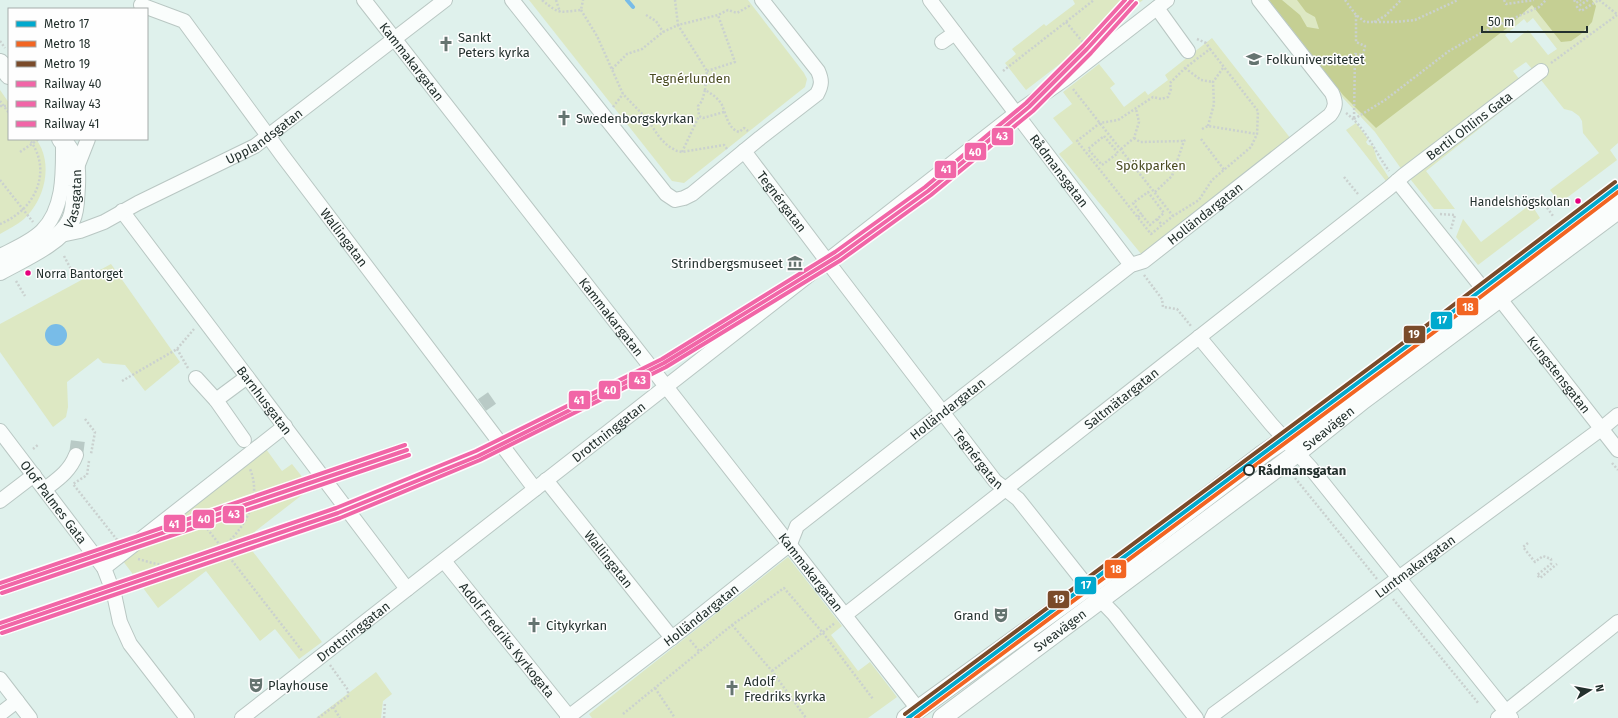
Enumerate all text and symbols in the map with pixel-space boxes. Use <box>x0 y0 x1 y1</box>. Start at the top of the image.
legend <box>8 8 148 140</box>
scale bar <box>1482 8 1587 34</box>
text: 50 m <box>1488 15 1514 29</box>
text: Metro 17 <box>44 17 89 31</box>
street label: Kammakargatan <box>376 20 447 104</box>
place label: Sankt Peters kyrka <box>458 30 530 60</box>
church icon: Sankt Peters kyrka <box>437 35 455 53</box>
text: Metro 18 <box>44 37 91 51</box>
school or university icon: Folkuniversitetet <box>1245 50 1263 68</box>
place label: Folkuniversitetet <box>1266 52 1365 67</box>
text: Metro 19 <box>44 57 90 71</box>
park label: Tegnérlunden <box>649 71 731 86</box>
text: Railway 40 <box>44 77 102 91</box>
street label: Bertil Ohlins Gata <box>1423 89 1515 163</box>
text: Railway 43 <box>44 97 101 111</box>
street label: Upplandsgatan <box>223 105 305 167</box>
church icon: Swedenborgskyrkan <box>555 109 573 127</box>
place label: Swedenborgskyrkan <box>576 111 694 126</box>
text: Railway 41 <box>44 117 99 131</box>
line badge: 43 <box>991 127 1014 146</box>
text: 43 <box>996 130 1008 143</box>
street label: Rådmansgatan <box>1027 131 1091 210</box>
line badge: 40 <box>964 142 987 161</box>
text: 40 <box>969 146 982 159</box>
park label: Spökparken <box>1116 158 1186 173</box>
line badge: 41 <box>934 160 957 179</box>
text: 41 <box>941 163 951 176</box>
street label: Tegnérgatan <box>754 168 809 235</box>
street label: Vasagatan <box>61 169 84 231</box>
street label: Holländargatan <box>1165 180 1246 248</box>
place label: Handelshögskolan <box>1470 195 1570 209</box>
marker: Handelshögskolan <box>1573 196 1583 206</box>
street label: Wallingatan <box>317 205 371 270</box>
museum icon: Strindbergsmuseet <box>786 254 804 272</box>
place label: Strindbergsmuseet <box>671 256 783 271</box>
place label: Norra Bantorget <box>36 267 124 281</box>
marker: Norra Bantorget <box>23 268 33 278</box>
street label: Kammakargatan <box>576 275 646 359</box>
line badge: 18 <box>1456 297 1479 316</box>
text: 18 <box>1462 301 1474 314</box>
line badge: 17 <box>1430 311 1453 330</box>
text: 17 <box>1437 314 1447 327</box>
line badge: 19 <box>1403 325 1426 344</box>
text: 19 <box>1408 328 1420 341</box>
street label: Kungstensgatan <box>1524 333 1593 416</box>
street label: Barnhusgatan <box>234 363 295 438</box>
street label: Saltmätargatan <box>1081 365 1162 432</box>
line badge: 43 <box>628 371 651 390</box>
text: 43 <box>634 374 646 387</box>
street label: Holländargatan <box>907 375 988 443</box>
line badge: 40 <box>598 380 621 400</box>
text: 40 <box>604 384 617 397</box>
line badge: 41 <box>568 390 591 410</box>
text: 41 <box>574 394 584 407</box>
street label: Drottninggatan <box>569 399 648 465</box>
street label: Sveavägen <box>1300 403 1357 453</box>
street label: Tegnérgatan <box>950 426 1006 493</box>
street label: Olof Palmes Gata <box>17 458 90 547</box>
place label: Rådmansgatan <box>1258 463 1346 478</box>
marker: Rådmansgatan <box>1243 464 1255 476</box>
line badge: 43 <box>222 505 245 524</box>
text: 43 <box>228 508 240 521</box>
line badge: 40 <box>192 509 215 529</box>
text: 40 <box>198 513 211 526</box>
line badge: 41 <box>163 514 186 533</box>
text: 41 <box>169 518 179 531</box>
street label: Wallingatan <box>581 528 636 591</box>
street label: Kammakargatan <box>775 530 846 615</box>
street label: Luntmakargatan <box>1372 532 1458 601</box>
line badge: 18 <box>1104 559 1127 579</box>
text: 18 <box>1110 563 1122 576</box>
line badge: 17 <box>1074 576 1097 595</box>
text: 17 <box>1081 579 1091 592</box>
street label: Adolf Fredriks Kyrkogata <box>456 580 557 701</box>
street label: Holländargatan <box>661 581 742 649</box>
line badge: 19 <box>1047 590 1070 609</box>
text: 19 <box>1053 593 1065 606</box>
street label: Drottninggatan <box>314 598 393 665</box>
theatre icon: Grand <box>992 606 1010 624</box>
street label: Sveavägen <box>1031 606 1089 655</box>
place label: Grand <box>954 608 989 623</box>
church icon: Citykyrkan <box>525 616 543 634</box>
place label: Citykyrkan <box>546 618 607 633</box>
north arrow <box>1570 670 1610 710</box>
place label: Adolf Fredriks kyrka <box>744 674 826 704</box>
theatre icon: Playhouse <box>247 676 265 694</box>
place label: Playhouse <box>268 678 328 693</box>
church icon: Adolf Fredriks kyrka <box>723 679 741 697</box>
text: N <box>1592 683 1606 693</box>

